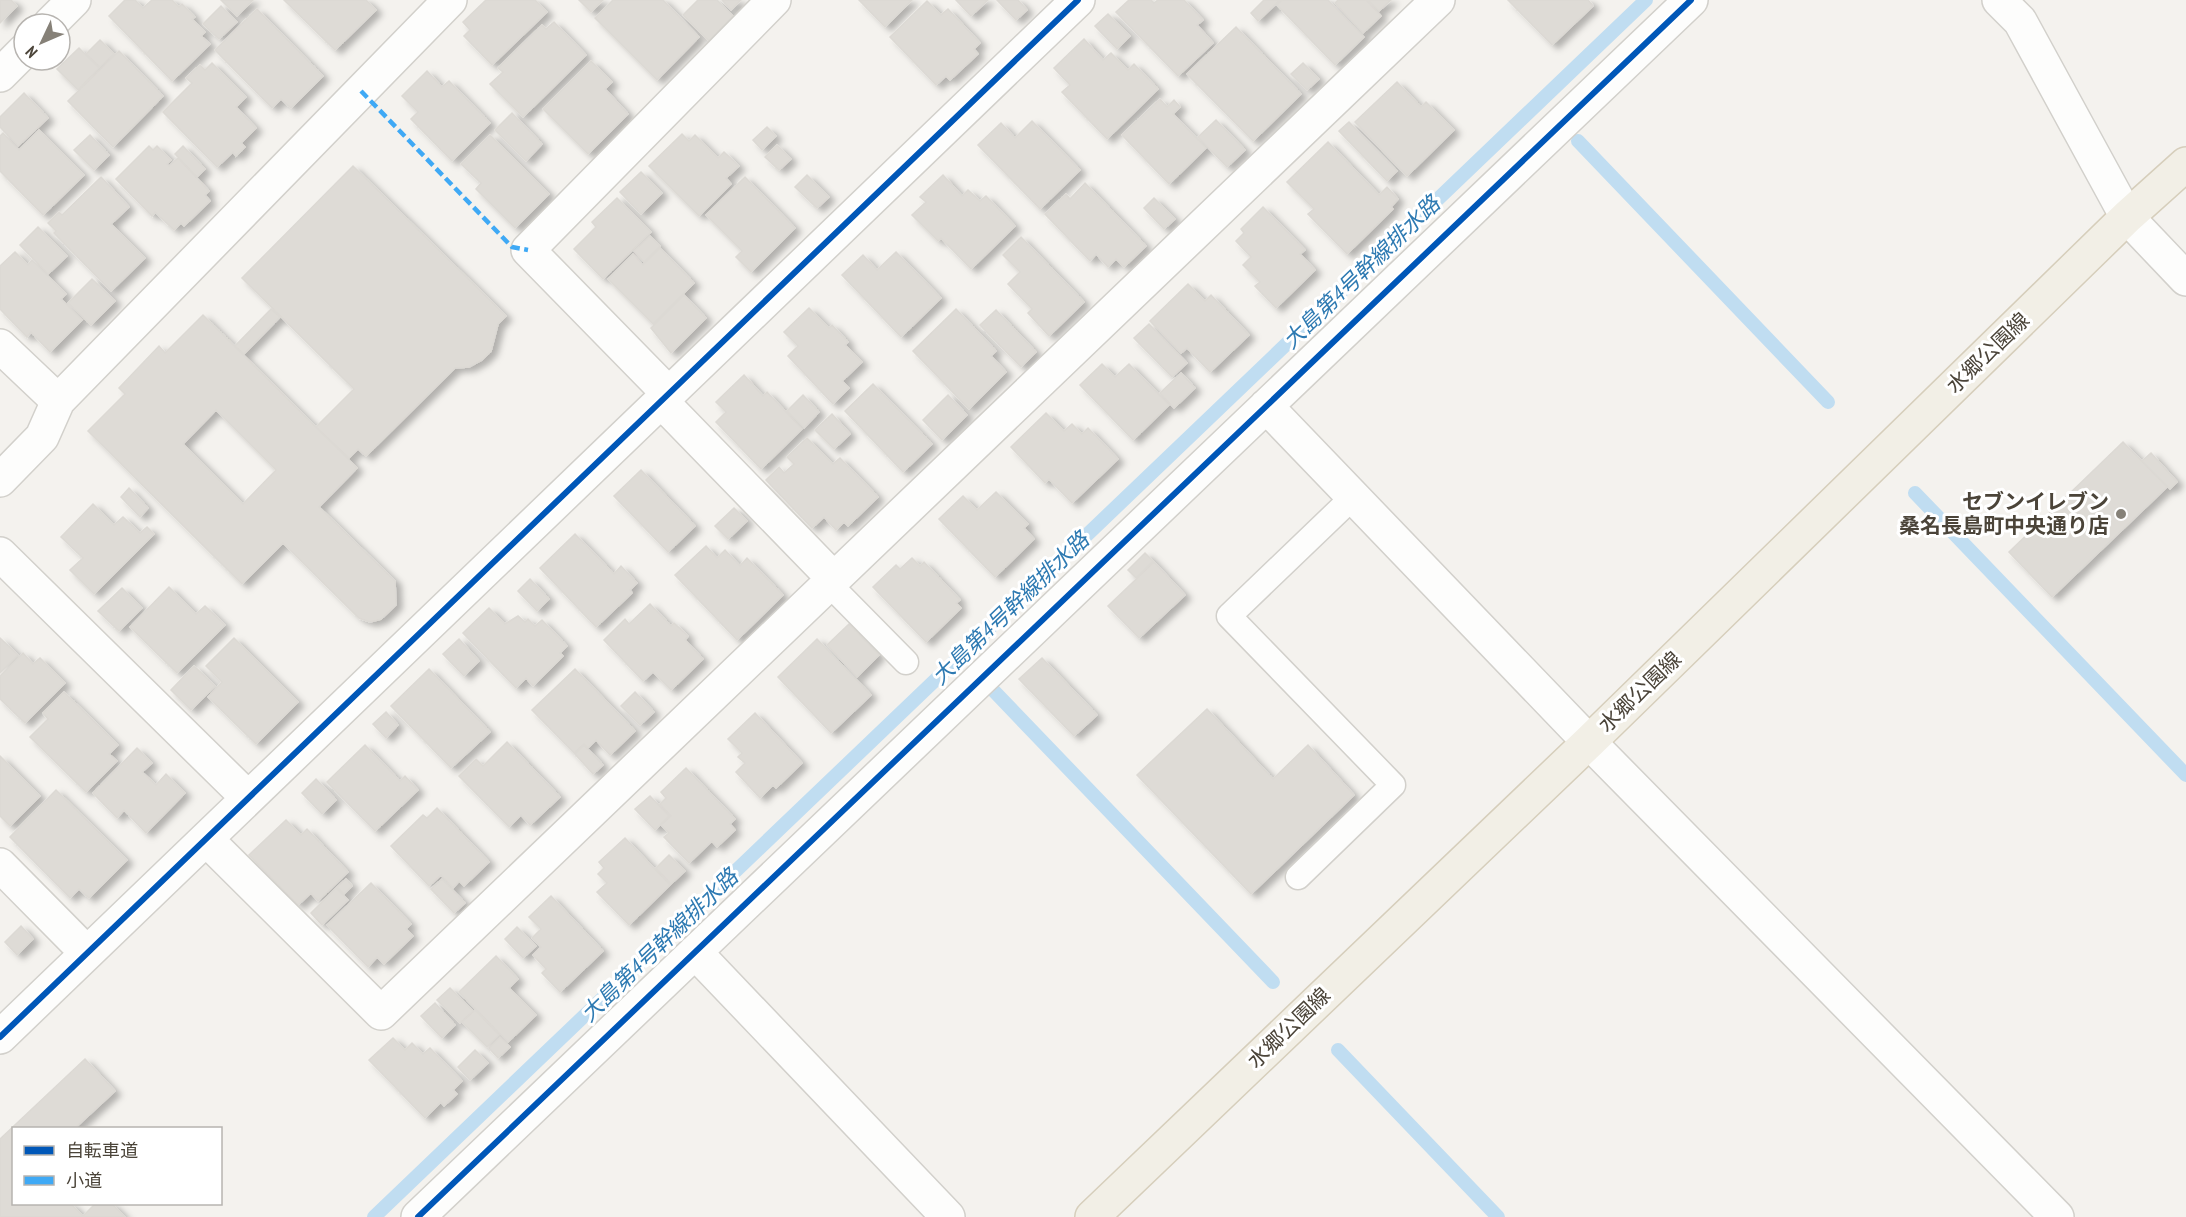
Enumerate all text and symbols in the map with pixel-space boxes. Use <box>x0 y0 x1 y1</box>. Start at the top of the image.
north arrow <box>12 12 72 72</box>
text: N <box>21 42 41 62</box>
water label: 大島第4号幹線排水路 <box>1276 188 1447 354</box>
street label: 水郷公園線 <box>1941 306 2035 399</box>
place label: セブンイレブン 桑名長島町中央通り店 <box>1899 488 2109 539</box>
marker: セブンイレブン 桑名長島町中央通り店 <box>2114 507 2128 521</box>
water label: 大島第4号幹線排水路 <box>925 524 1096 690</box>
street label: 水郷公園線 <box>1593 645 1687 738</box>
water label: 大島第4号幹線排水路 <box>574 861 745 1027</box>
street label: 水郷公園線 <box>1242 981 1336 1074</box>
legend <box>12 1127 222 1205</box>
text: 自転車道 <box>66 1139 138 1162</box>
text: 小道 <box>66 1169 102 1192</box>

